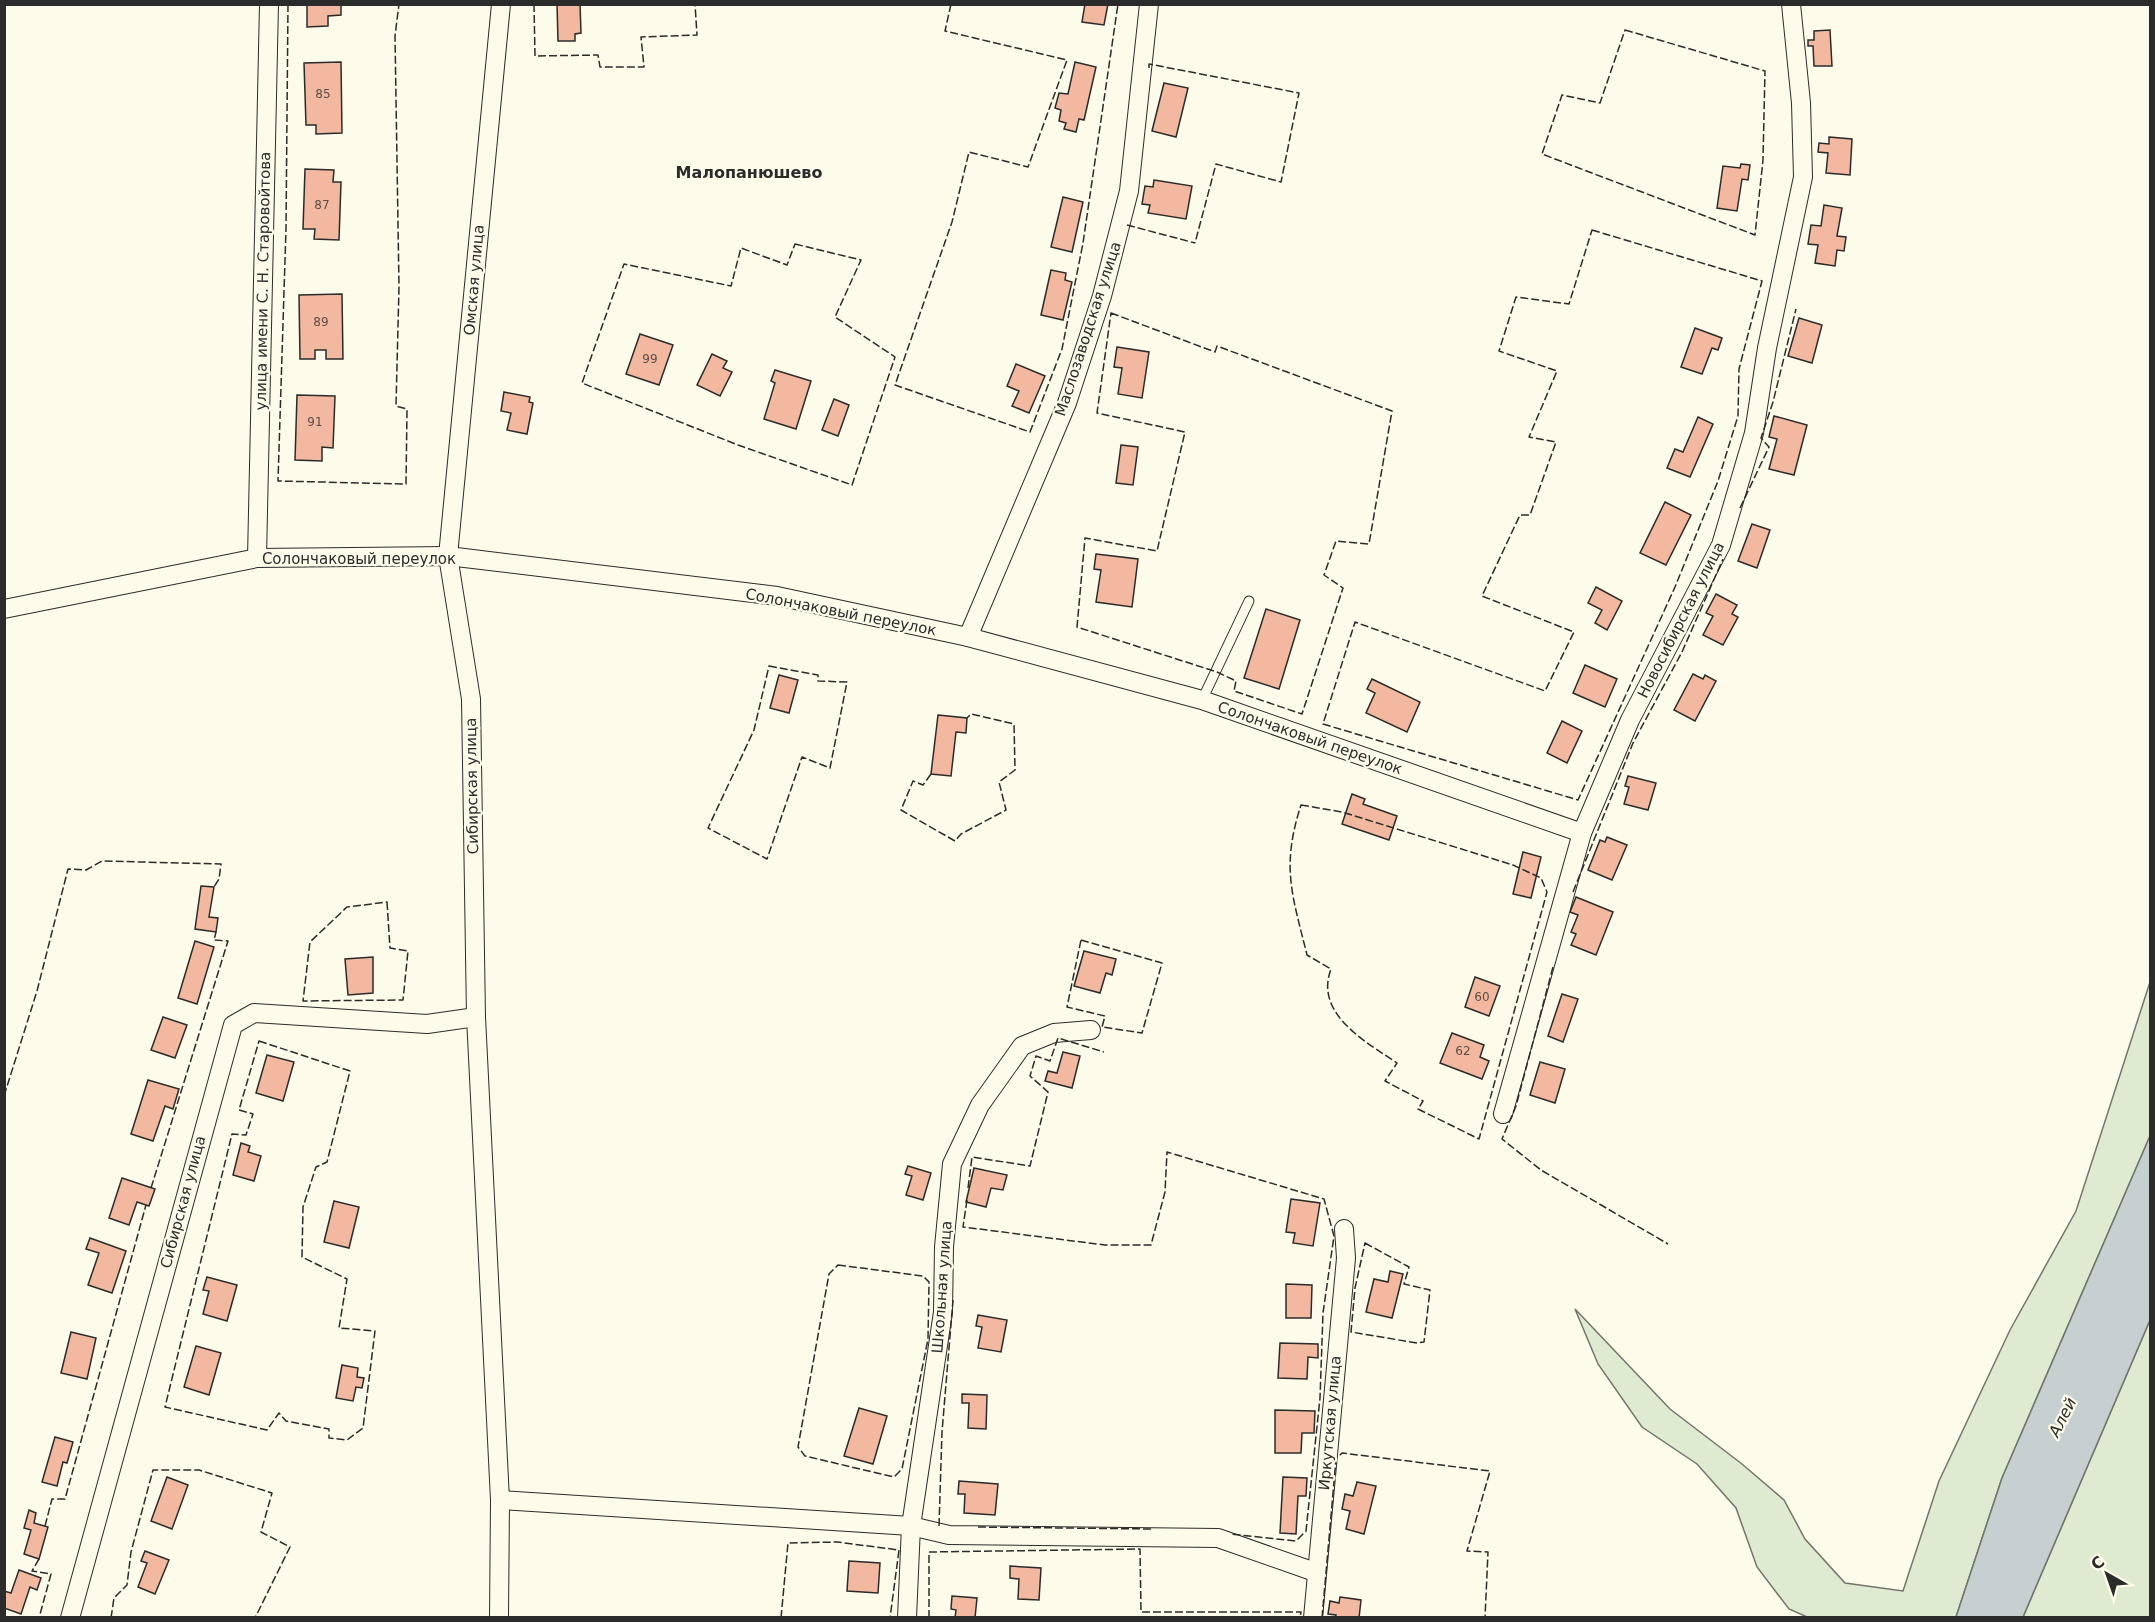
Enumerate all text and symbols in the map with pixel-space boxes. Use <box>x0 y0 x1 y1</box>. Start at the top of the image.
house number: 85 <box>315 87 331 101</box>
street label: улица имени С. Н. Старовойтова <box>252 152 274 410</box>
district label: Малопанюшево <box>676 163 822 182</box>
house number: 87 <box>314 198 330 212</box>
street label: Омская улица <box>460 224 488 336</box>
street label: Маслозаводская улица <box>1051 239 1125 419</box>
house number: 89 <box>313 315 329 329</box>
house number: 99 <box>642 352 658 366</box>
house number: 91 <box>307 415 323 429</box>
street label: Новосибирская улица <box>1634 539 1728 701</box>
street label: Солончаковый переулок <box>262 550 456 568</box>
street label: Солончаковый переулок <box>744 585 938 639</box>
street label: Солончаковый переулок <box>1215 698 1405 778</box>
street label: Сибирская улица <box>462 718 482 854</box>
house number: 60 <box>1474 990 1490 1004</box>
house number: 62 <box>1455 1044 1471 1058</box>
street label: Сибирская улица <box>157 1134 209 1270</box>
street label: Школьная улица <box>928 1220 956 1354</box>
street label: Иркутская улица <box>1315 1355 1345 1491</box>
water label: Алей <box>2044 1394 2080 1441</box>
north arrow <box>2077 1544 2137 1604</box>
text: С <box>2087 1552 2108 1574</box>

